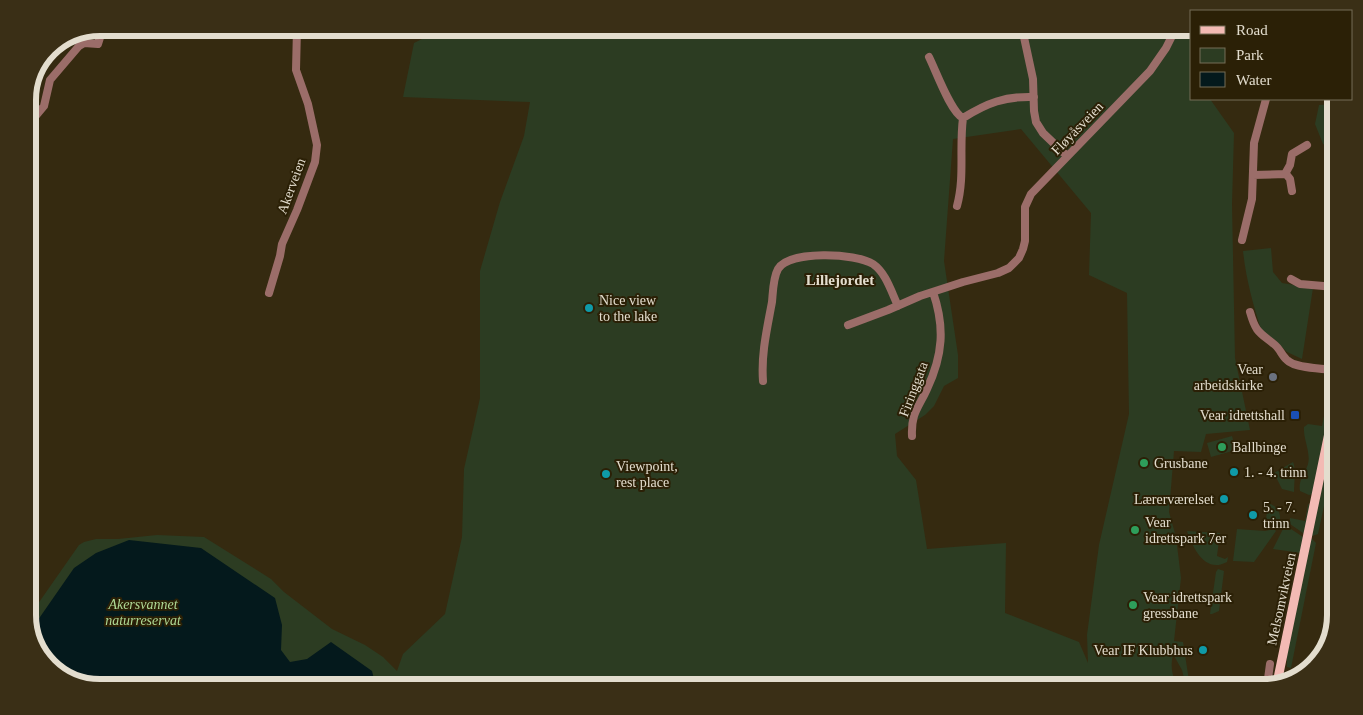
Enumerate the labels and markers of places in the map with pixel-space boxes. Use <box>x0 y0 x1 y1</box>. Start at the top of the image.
place label: Nice view to the lake <box>599 293 657 324</box>
marker: Nice view to the lake <box>583 302 595 314</box>
place label: Vear arbeidskirke <box>1194 362 1263 393</box>
marker: Vear arbeidskirke <box>1267 371 1279 383</box>
place label: Vear idrettshall <box>1200 408 1285 423</box>
marker: Vear idrettshall <box>1289 409 1301 421</box>
place label: Ballbinge <box>1232 440 1286 455</box>
marker: Ballbinge <box>1216 441 1228 453</box>
place label: Grusbane <box>1154 456 1208 471</box>
marker: Grusbane <box>1138 457 1150 469</box>
place label: Viewpoint, rest place <box>616 459 678 490</box>
place label: 1. - 4. trinn <box>1244 465 1307 480</box>
marker: 1. - 4. trinn <box>1228 466 1240 478</box>
marker: Viewpoint, rest place <box>600 468 612 480</box>
place label: Lærerværelset <box>1134 492 1214 507</box>
marker: Lærerværelset <box>1218 493 1230 505</box>
place label: 5. - 7. trinn <box>1263 500 1296 531</box>
marker: 5. - 7. trinn <box>1247 509 1259 521</box>
place label: Vear idrettspark 7er <box>1145 515 1227 546</box>
marker: Vear idrettspark 7er <box>1129 524 1141 536</box>
place label: Vear idrettspark gressbane <box>1143 590 1232 621</box>
marker: Vear idrettspark gressbane <box>1127 599 1139 611</box>
place label: Vear IF Klubbhus <box>1093 643 1193 658</box>
marker: Vear IF Klubbhus <box>1197 644 1209 656</box>

